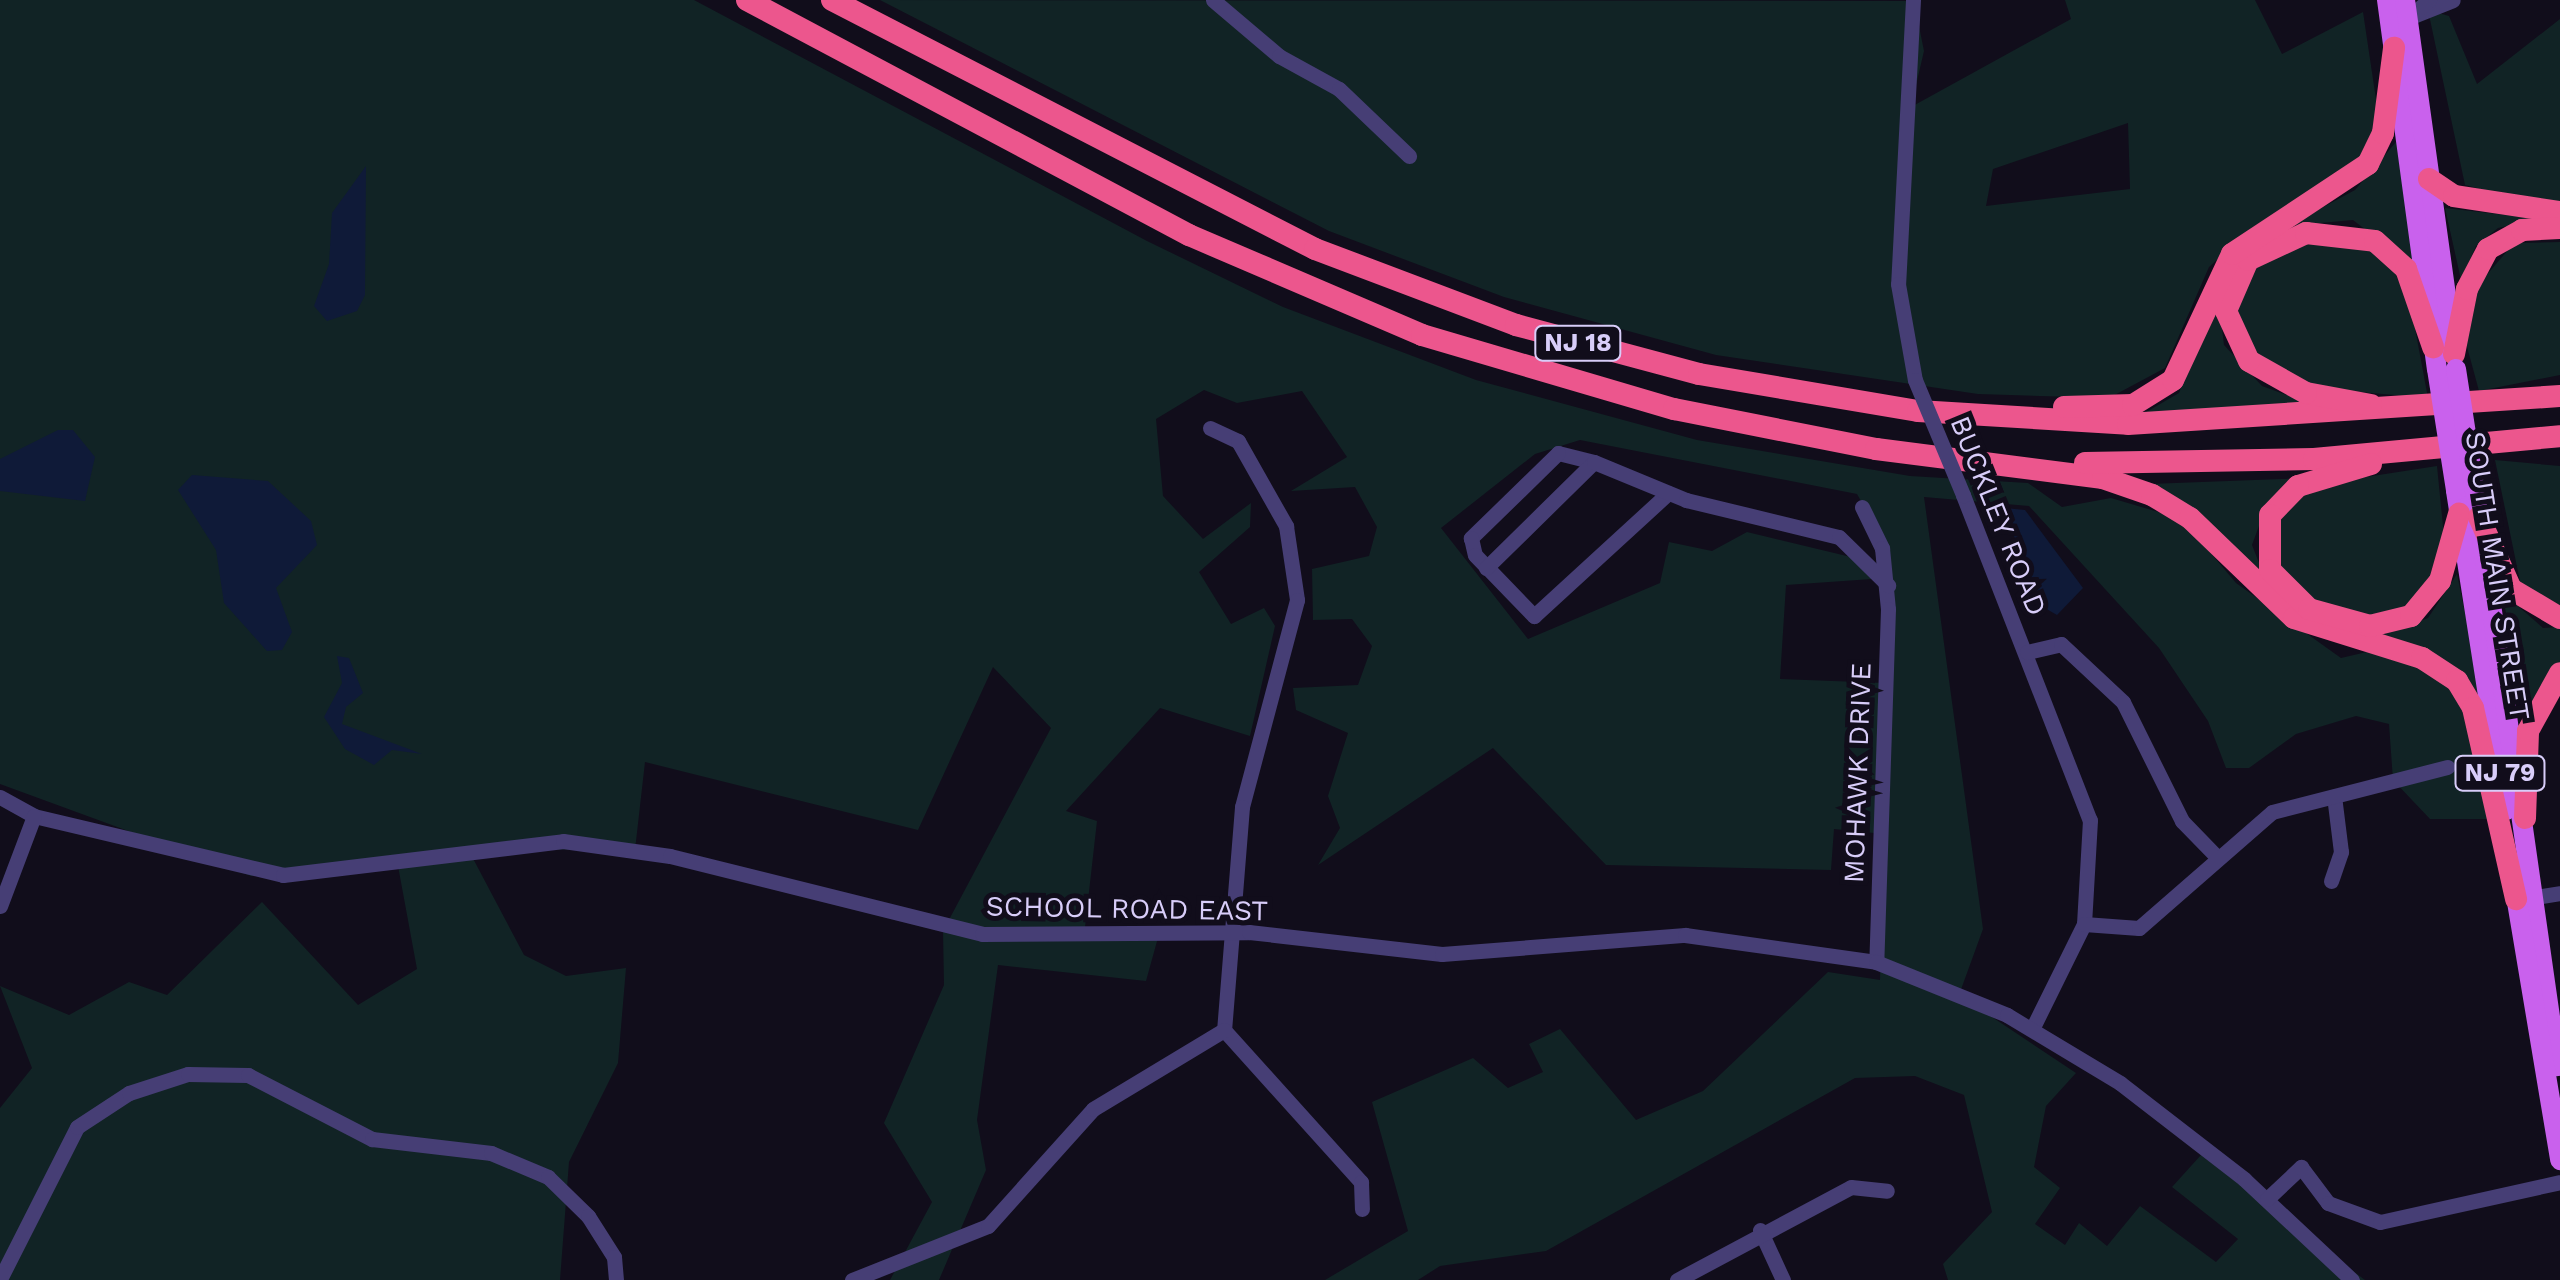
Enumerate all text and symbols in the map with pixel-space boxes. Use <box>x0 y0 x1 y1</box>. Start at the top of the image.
road number: NJ 18 <box>1533 323 1623 363</box>
street label: BUCKLEY ROAD <box>1942 411 2054 621</box>
street label: SOUTH MAIN STREET <box>2458 429 2536 723</box>
street label: MOHAWK DRIVE <box>1837 662 1879 884</box>
road number: NJ 79 <box>2452 753 2548 793</box>
street label: SCHOOL ROAD EAST <box>985 890 1269 928</box>

